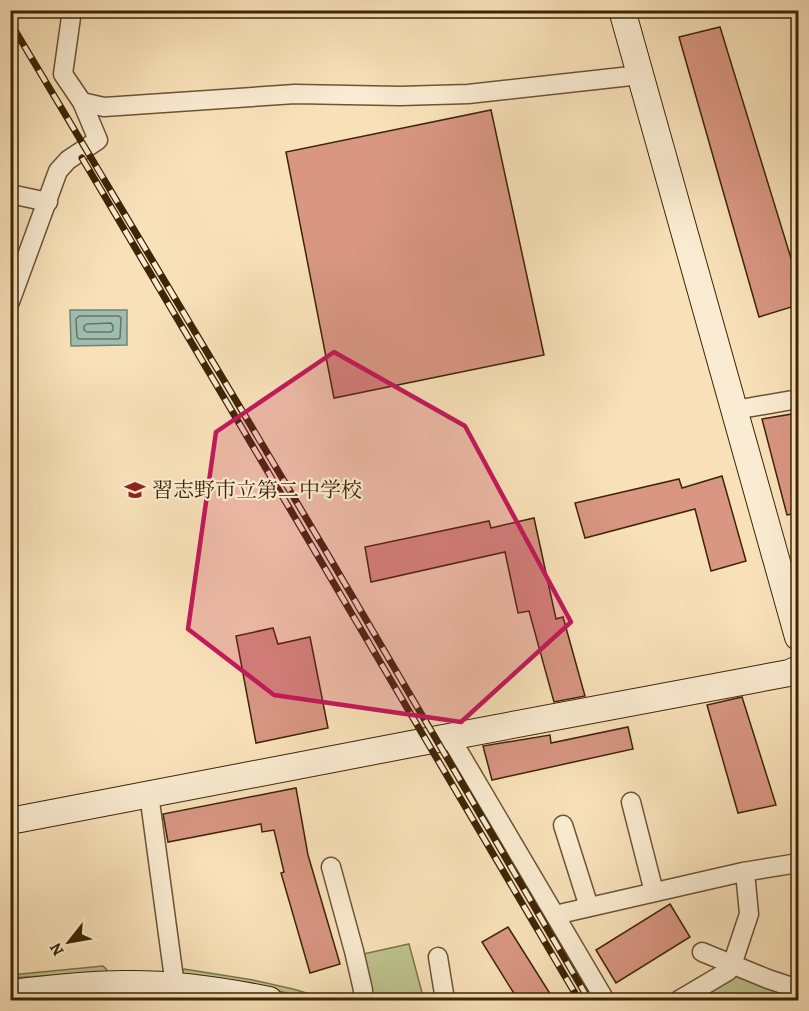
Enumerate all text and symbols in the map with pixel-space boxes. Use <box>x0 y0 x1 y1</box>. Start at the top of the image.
place label: 習志野市立第二中学校 <box>152 476 362 504</box>
school or university icon: 習志野市立第二中学校 <box>123 478 147 502</box>
north arrow <box>39 912 99 972</box>
text: N <box>44 938 69 960</box>

